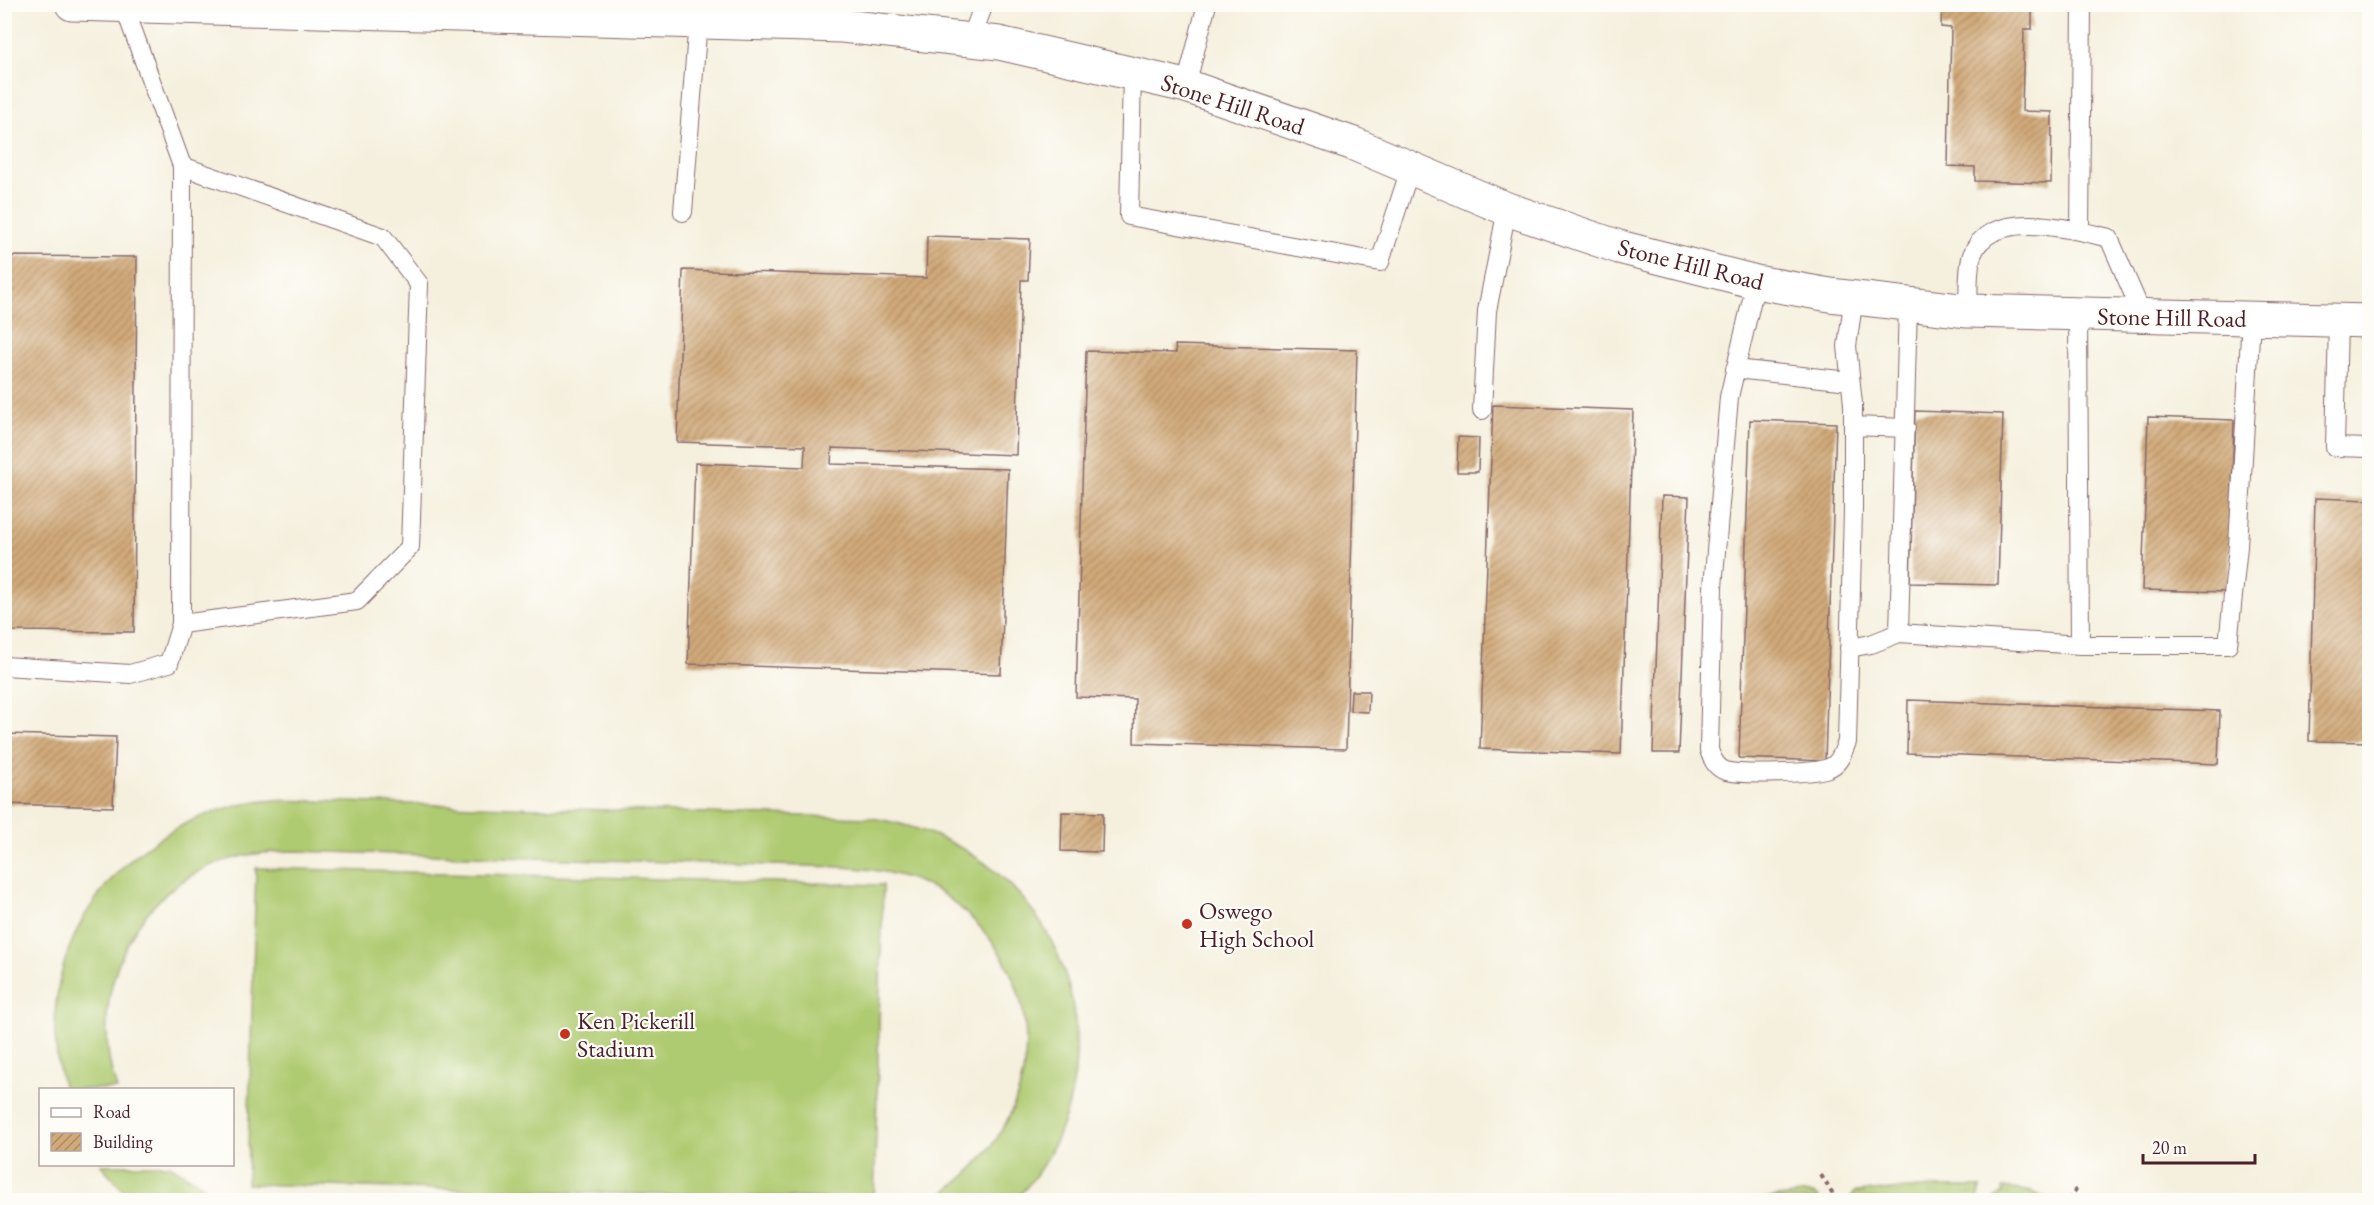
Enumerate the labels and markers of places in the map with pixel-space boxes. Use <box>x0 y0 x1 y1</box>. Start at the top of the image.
place label: Oswego High School <box>1199 895 1315 954</box>
marker: Oswego High School <box>1180 917 1194 931</box>
place label: Ken Pickerill Stadium <box>577 1005 695 1064</box>
marker: Ken Pickerill Stadium <box>558 1027 572 1041</box>

